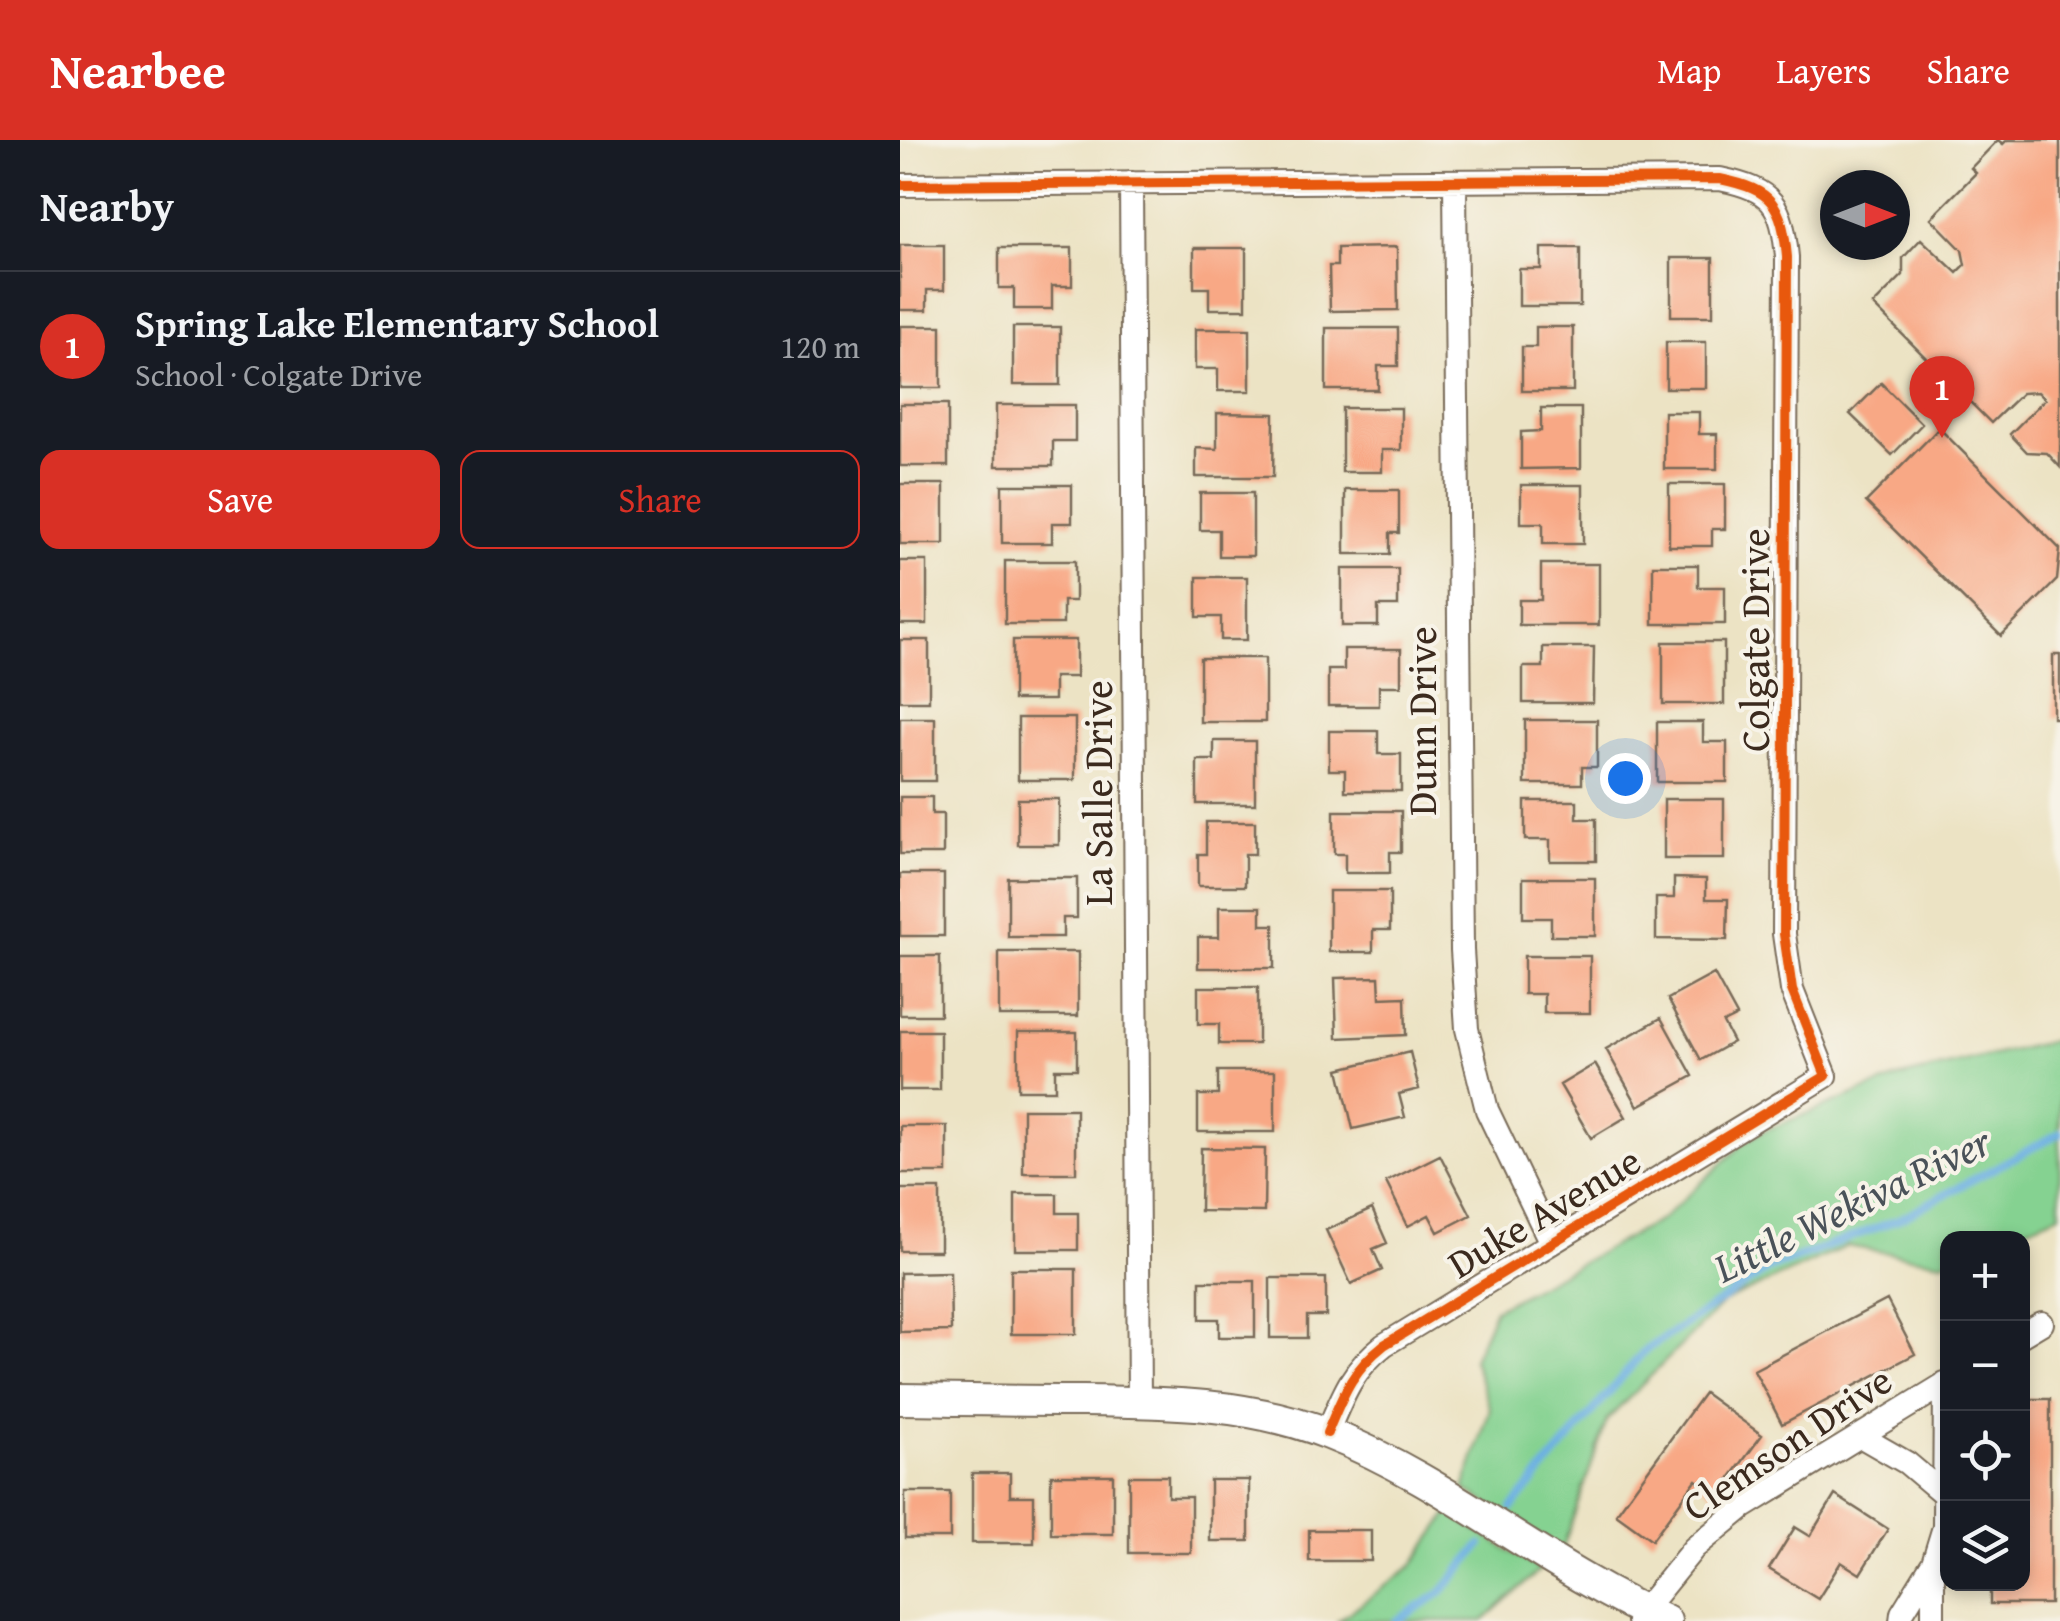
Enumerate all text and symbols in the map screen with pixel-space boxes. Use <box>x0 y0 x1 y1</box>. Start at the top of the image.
text: Nearbee <box>50 35 226 106</box>
text: Map <box>1657 45 1721 96</box>
text: Layers <box>1776 45 1871 96</box>
text: Share <box>1926 45 2010 96</box>
north arrow <box>1820 170 1910 260</box>
text: Nearby <box>40 175 174 236</box>
text: Spring Lake Elementary School <box>135 295 659 351</box>
text: 1 <box>64 323 81 370</box>
text: 120 m <box>781 323 860 370</box>
text: School · Colgate Drive <box>135 351 422 398</box>
pin: 1 <box>1910 356 1974 438</box>
button: Save <box>40 450 440 549</box>
button: Share <box>460 450 860 549</box>
street label: Colgate Drive <box>1725 528 1784 752</box>
street label: Dunn Drive <box>1392 626 1451 816</box>
street label: La Salle Drive <box>1068 680 1127 906</box>
your location <box>1600 753 1651 804</box>
water label: Little Wekiva River <box>1702 1109 2002 1298</box>
street label: Duke Avenue <box>1436 1131 1651 1292</box>
map controls <box>1940 1231 2030 1591</box>
button: + <box>1940 1231 2030 1321</box>
button: − <box>1940 1321 2030 1411</box>
street label: Clemson Drive <box>1670 1351 1903 1535</box>
button: locate <box>1940 1411 2030 1501</box>
button: layers <box>1940 1501 2030 1591</box>

